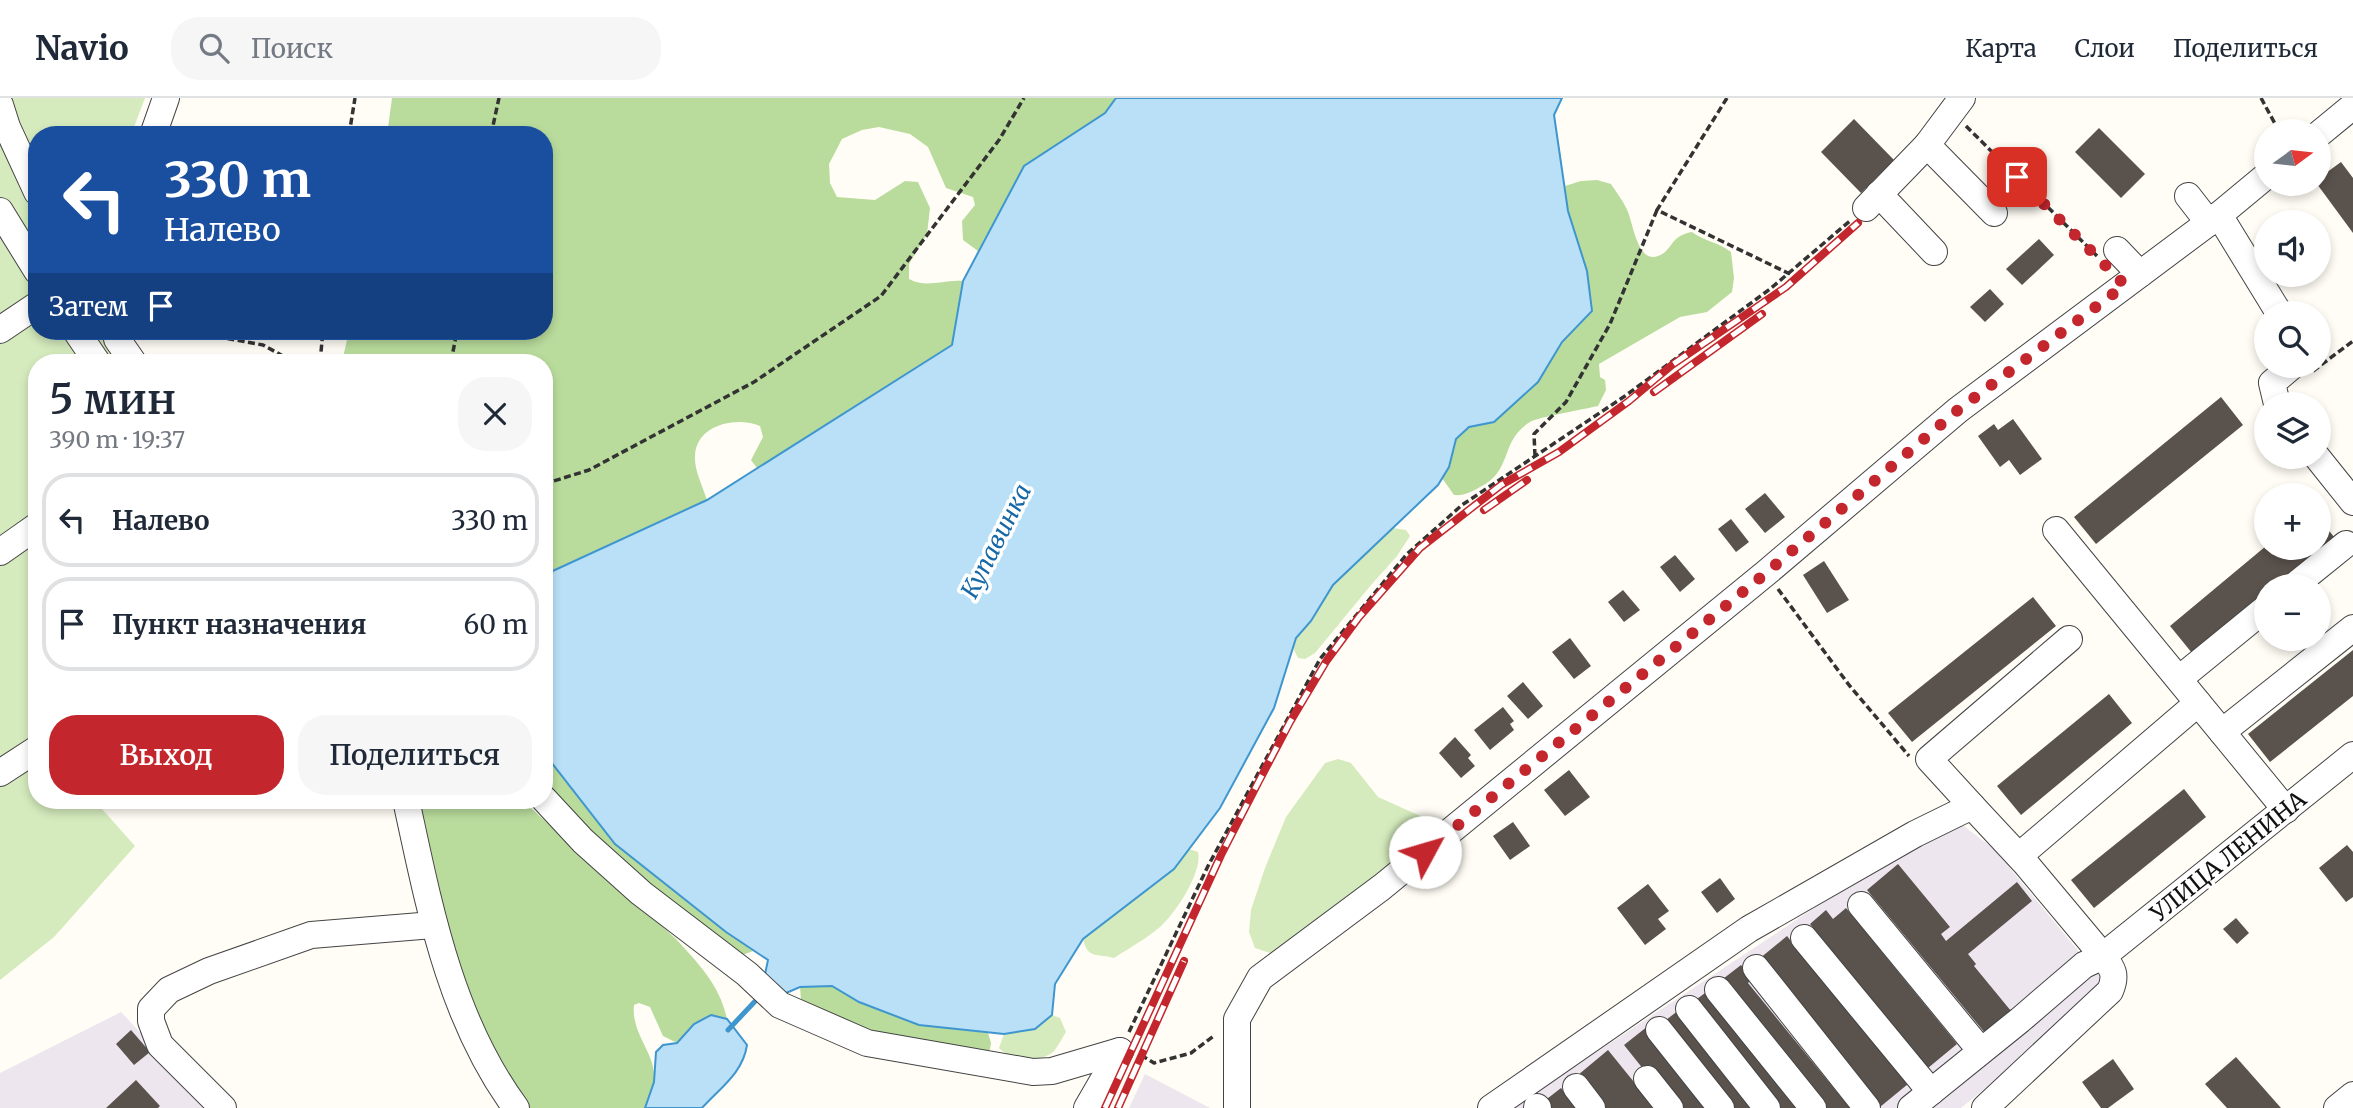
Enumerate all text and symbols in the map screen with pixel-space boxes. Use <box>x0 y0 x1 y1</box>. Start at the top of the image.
search box <box>171 17 661 80</box>
text: Navio <box>35 28 129 69</box>
icon: search <box>195 29 233 67</box>
text: Поиск <box>251 32 333 65</box>
text: Карта <box>1965 33 2037 64</box>
text: Слои <box>2075 33 2135 64</box>
text: Поделиться <box>2173 33 2318 64</box>
north arrow <box>2254 119 2331 196</box>
map controls <box>2254 119 2331 651</box>
pin <box>1987 147 2047 207</box>
text: 330 m <box>164 149 311 210</box>
icon: left <box>49 154 140 245</box>
icon: arrive <box>1998 158 2036 196</box>
text: Налево <box>164 210 281 250</box>
button: sound <box>2254 210 2331 287</box>
icon: arrive <box>142 287 180 325</box>
text: Затем <box>49 290 128 323</box>
button: search <box>2254 301 2331 378</box>
text: 5 мин <box>49 373 176 425</box>
button: close <box>458 377 532 451</box>
button: layers <box>2254 392 2331 469</box>
text: 390 m · 19:37 <box>49 425 185 454</box>
water label: Купавинка <box>954 478 1038 604</box>
button: + <box>2254 483 2331 560</box>
icon: left <box>53 501 91 539</box>
text: Налево <box>112 504 210 537</box>
text: 330 m <box>451 504 528 537</box>
button: − <box>2254 574 2331 651</box>
icon: arrive <box>53 605 91 643</box>
text: Пункт назначения <box>112 608 366 641</box>
text: 60 m <box>464 608 528 641</box>
button: Выход <box>49 715 284 795</box>
button: Поделиться <box>298 715 532 795</box>
street label: УЛИЦА ЛЕНИНА <box>2144 784 2312 928</box>
position arrow <box>1388 815 1462 889</box>

